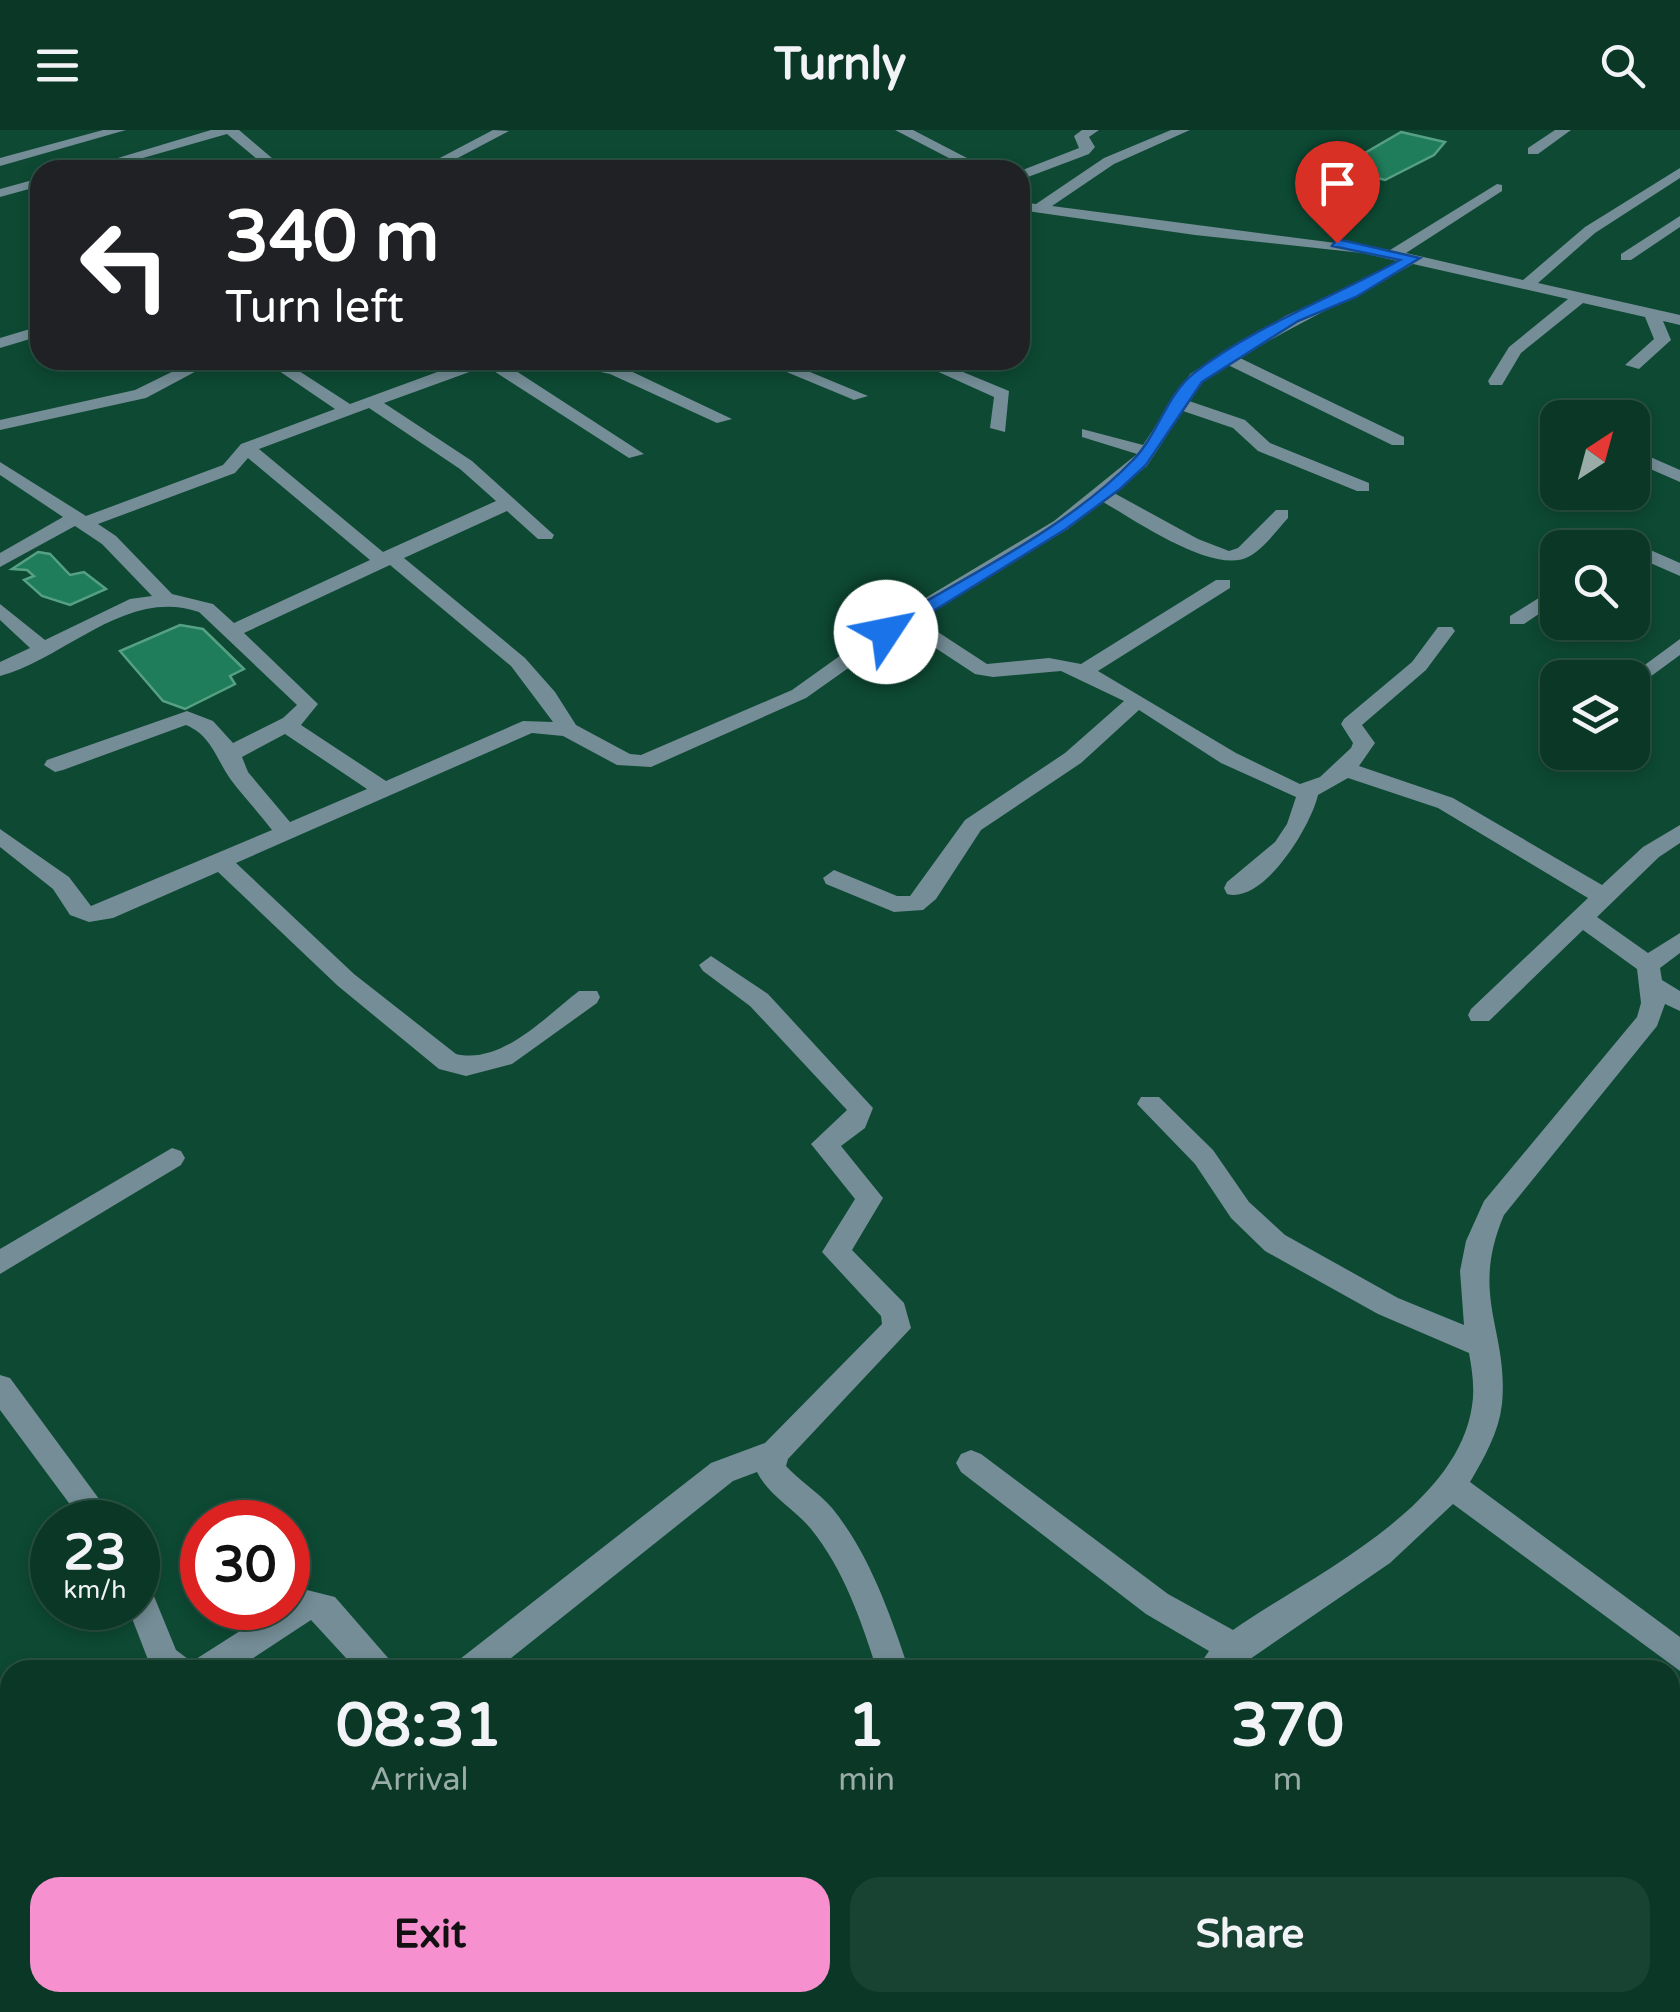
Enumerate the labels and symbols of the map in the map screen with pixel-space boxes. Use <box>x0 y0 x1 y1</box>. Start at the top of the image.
pin <box>1295 141 1380 244</box>
north arrow <box>1540 400 1650 510</box>
position arrow <box>834 580 938 684</box>
speed limit sign: 30 <box>180 1500 310 1630</box>

